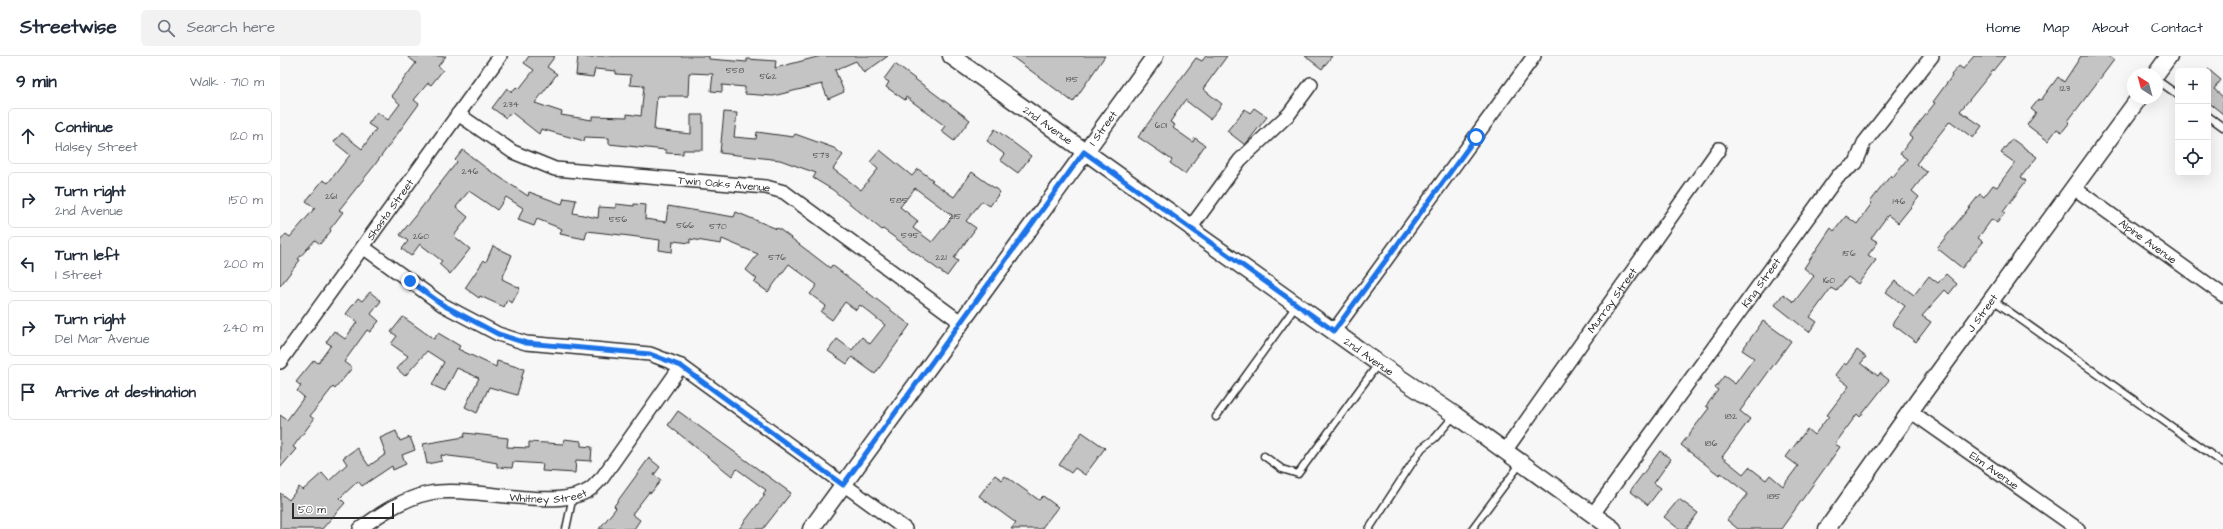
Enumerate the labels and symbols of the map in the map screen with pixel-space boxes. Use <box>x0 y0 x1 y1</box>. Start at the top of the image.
house number: 558 <box>726 64 744 77</box>
north arrow <box>2127 68 2163 104</box>
house number: 562 <box>759 70 777 83</box>
house number: 195 <box>1066 73 1079 86</box>
house number: 123 <box>2060 82 2071 95</box>
house number: 234 <box>503 98 519 111</box>
street label: 2nd Avenue <box>1020 102 1076 148</box>
street label: I Street <box>1085 107 1121 148</box>
house number: 601 <box>1155 119 1167 132</box>
route start <box>1467 128 1485 146</box>
house number: 573 <box>813 149 830 162</box>
house number: 246 <box>462 165 479 178</box>
street label: Twin Oaks Avenue <box>677 172 772 195</box>
street label: Shasta Street <box>363 175 417 243</box>
house number: 261 <box>325 190 337 203</box>
house number: 585 <box>890 194 909 207</box>
house number: 146 <box>1893 195 1906 208</box>
house number: 215 <box>949 210 962 223</box>
house number: 556 <box>609 213 628 226</box>
street label: Alpine Avenue <box>2116 215 2180 267</box>
house number: 566 <box>676 219 694 232</box>
house number: 570 <box>709 220 727 233</box>
house number: 595 <box>901 229 920 242</box>
house number: 260 <box>413 230 430 243</box>
house number: 156 <box>1842 247 1856 260</box>
house number: 576 <box>768 251 786 264</box>
house number: 221 <box>935 251 947 264</box>
street label: King Street <box>1738 254 1784 310</box>
street label: Murray Street <box>1584 264 1641 336</box>
route end <box>401 272 419 290</box>
house number: 160 <box>1823 274 1836 287</box>
street label: J Street <box>1963 290 2001 335</box>
street label: 2nd Avenue <box>1341 334 1397 379</box>
house number: 182 <box>1725 410 1738 423</box>
house number: 186 <box>1705 437 1718 450</box>
street label: Elm Avenue <box>1967 448 2022 493</box>
street label: Whitney Street <box>509 485 590 507</box>
house number: 185 <box>1767 490 1781 503</box>
scale bar <box>292 501 394 520</box>

